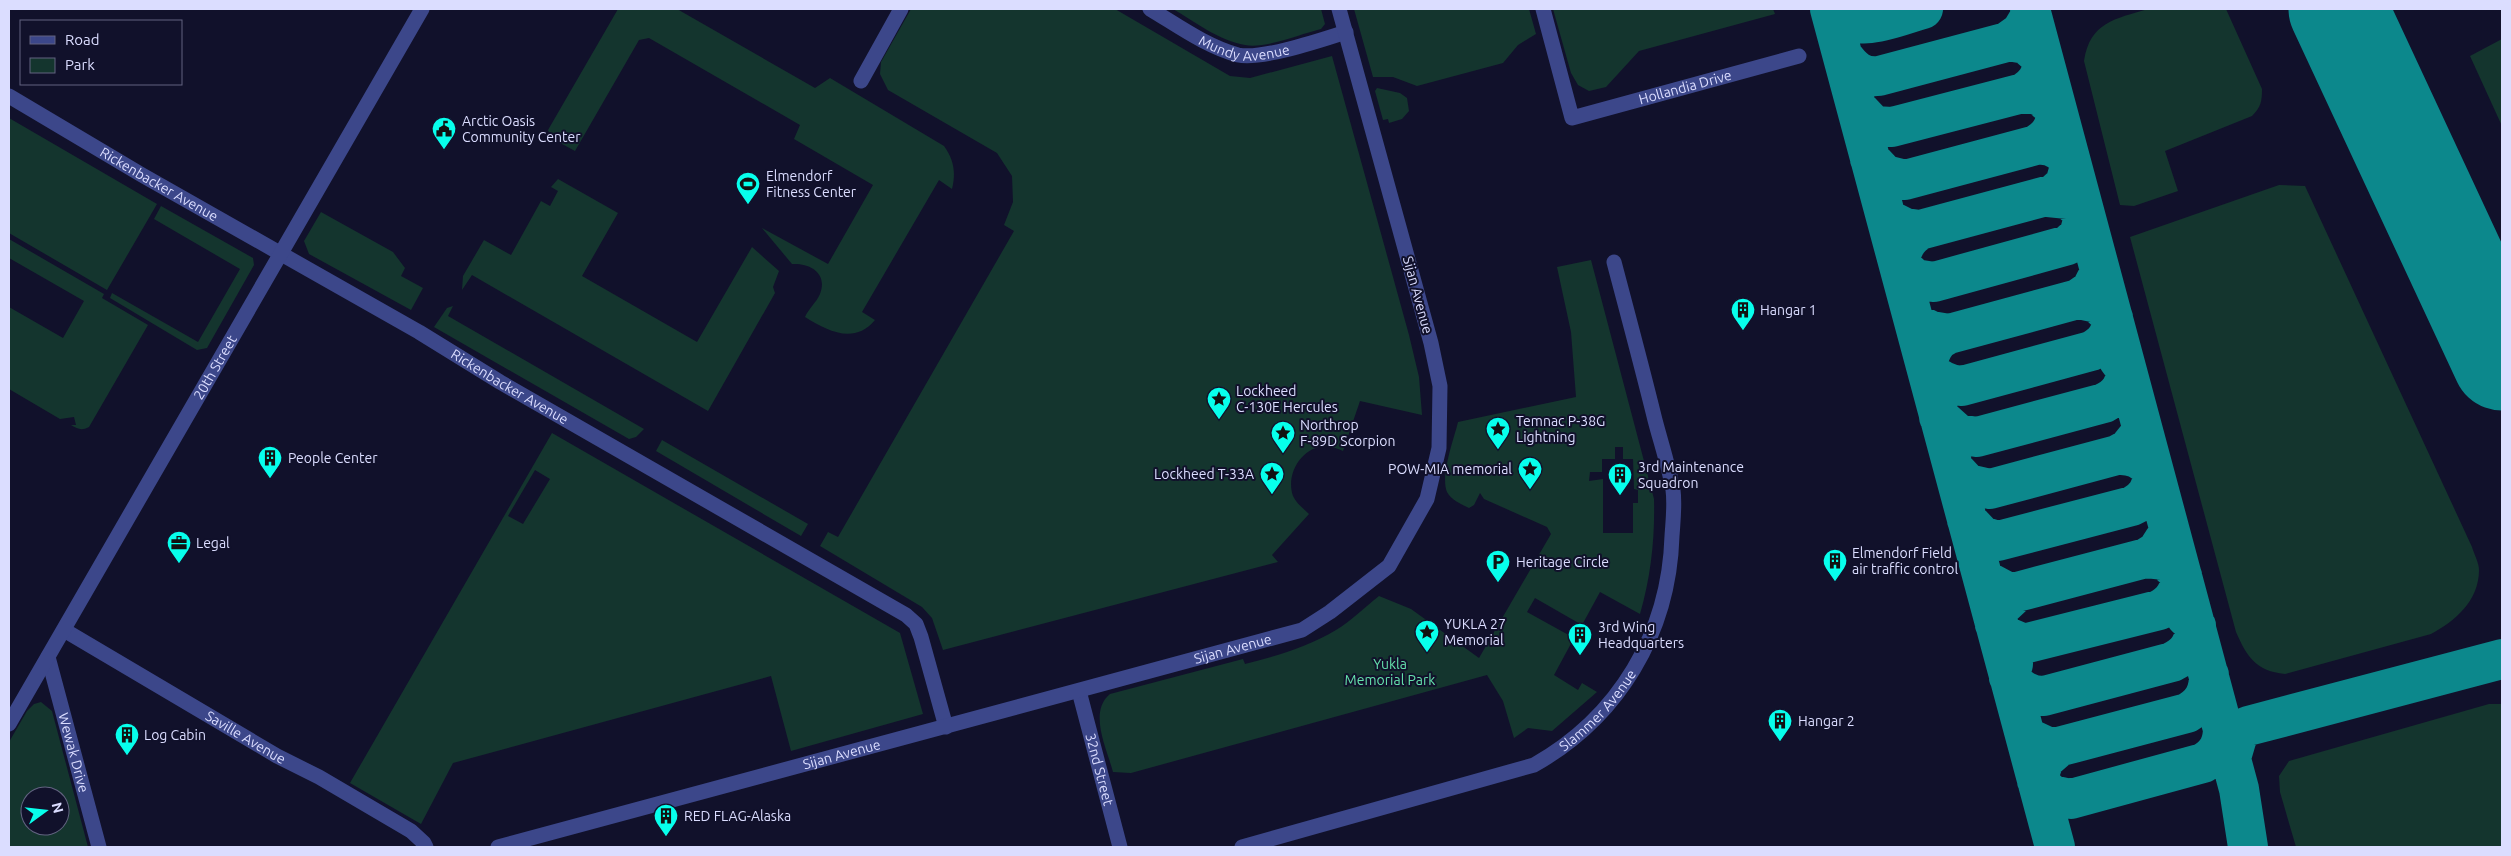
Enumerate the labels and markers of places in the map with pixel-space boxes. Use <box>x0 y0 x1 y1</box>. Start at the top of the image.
place label: Arctic Oasis Community Center <box>462 113 581 145</box>
public building icon: Arctic Oasis Community Center <box>431 116 457 150</box>
place label: Elmendorf Fitness Center <box>766 168 857 200</box>
sports icon: Elmendorf Fitness Center <box>735 171 761 205</box>
building icon: Hangar 1 <box>1730 297 1756 331</box>
place label: Hangar 1 <box>1760 302 1817 318</box>
place label: Lockheed C-130E Hercules <box>1236 383 1338 415</box>
place icon: Lockheed C-130E Hercules <box>1206 386 1232 420</box>
place label: Temnac P-38G Lightning <box>1516 413 1605 445</box>
place icon: Temnac P-38G Lightning <box>1485 416 1511 450</box>
place label: Northrop F-89D Scorpion <box>1300 417 1395 449</box>
place icon: Northrop F-89D Scorpion <box>1270 420 1296 454</box>
building icon: People Center <box>257 445 283 479</box>
place label: People Center <box>288 450 378 466</box>
place icon: POW-MIA memorial <box>1517 456 1543 490</box>
place label: 3rd Maintenance Squadron <box>1638 459 1744 491</box>
place icon: Lockheed T-33A <box>1259 461 1285 495</box>
place label: POW-MIA memorial <box>1388 461 1512 477</box>
building icon: 3rd Maintenance Squadron <box>1607 462 1633 496</box>
place label: Lockheed T-33A <box>1154 466 1254 482</box>
office icon: Legal <box>166 530 192 564</box>
place label: Legal <box>196 535 230 551</box>
place label: Elmendorf Field air traffic control <box>1852 545 1959 577</box>
building icon: Elmendorf Field air traffic control <box>1822 548 1848 582</box>
parking icon: Heritage Circle <box>1485 549 1511 583</box>
place label: Heritage Circle <box>1516 554 1609 570</box>
place label: YUKLA 27 Memorial <box>1444 616 1506 648</box>
place icon: YUKLA 27 Memorial <box>1414 619 1440 653</box>
place label: 3rd Wing Headquarters <box>1598 619 1684 651</box>
building icon: 3rd Wing Headquarters <box>1567 622 1593 656</box>
building icon: Hangar 2 <box>1767 708 1793 742</box>
place label: Hangar 2 <box>1798 713 1855 729</box>
building icon: Log Cabin <box>114 722 140 756</box>
place label: Log Cabin <box>144 727 206 743</box>
building icon: RED FLAG-Alaska <box>653 803 679 837</box>
place label: RED FLAG-Alaska <box>684 808 791 824</box>

